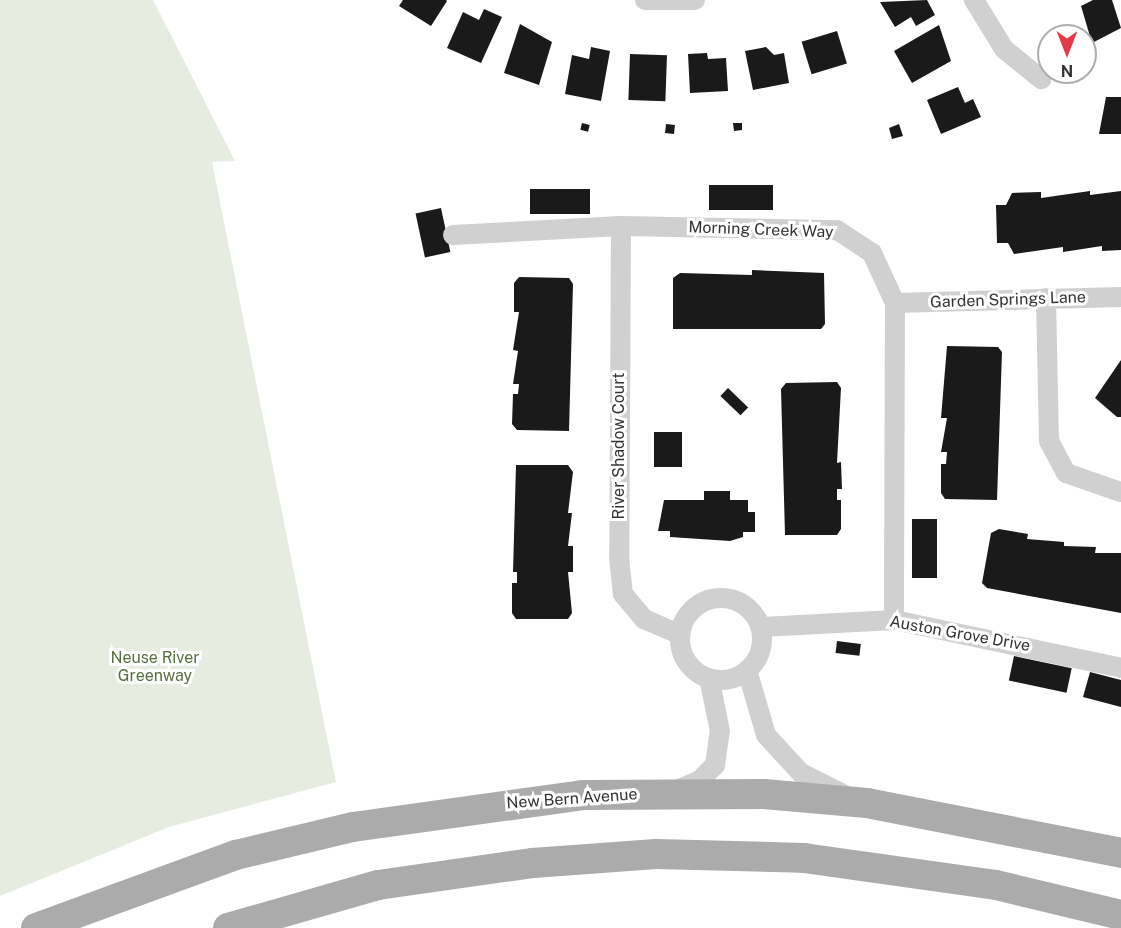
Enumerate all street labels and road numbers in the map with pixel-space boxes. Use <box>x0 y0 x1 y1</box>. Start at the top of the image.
street label: Morning Creek Way <box>688 218 834 242</box>
street label: Garden Springs Lane <box>930 288 1086 312</box>
street label: River Shadow Court <box>609 372 629 520</box>
street label: Auston Grove Drive <box>888 612 1032 656</box>
street label: New Bern Avenue <box>506 785 638 813</box>

